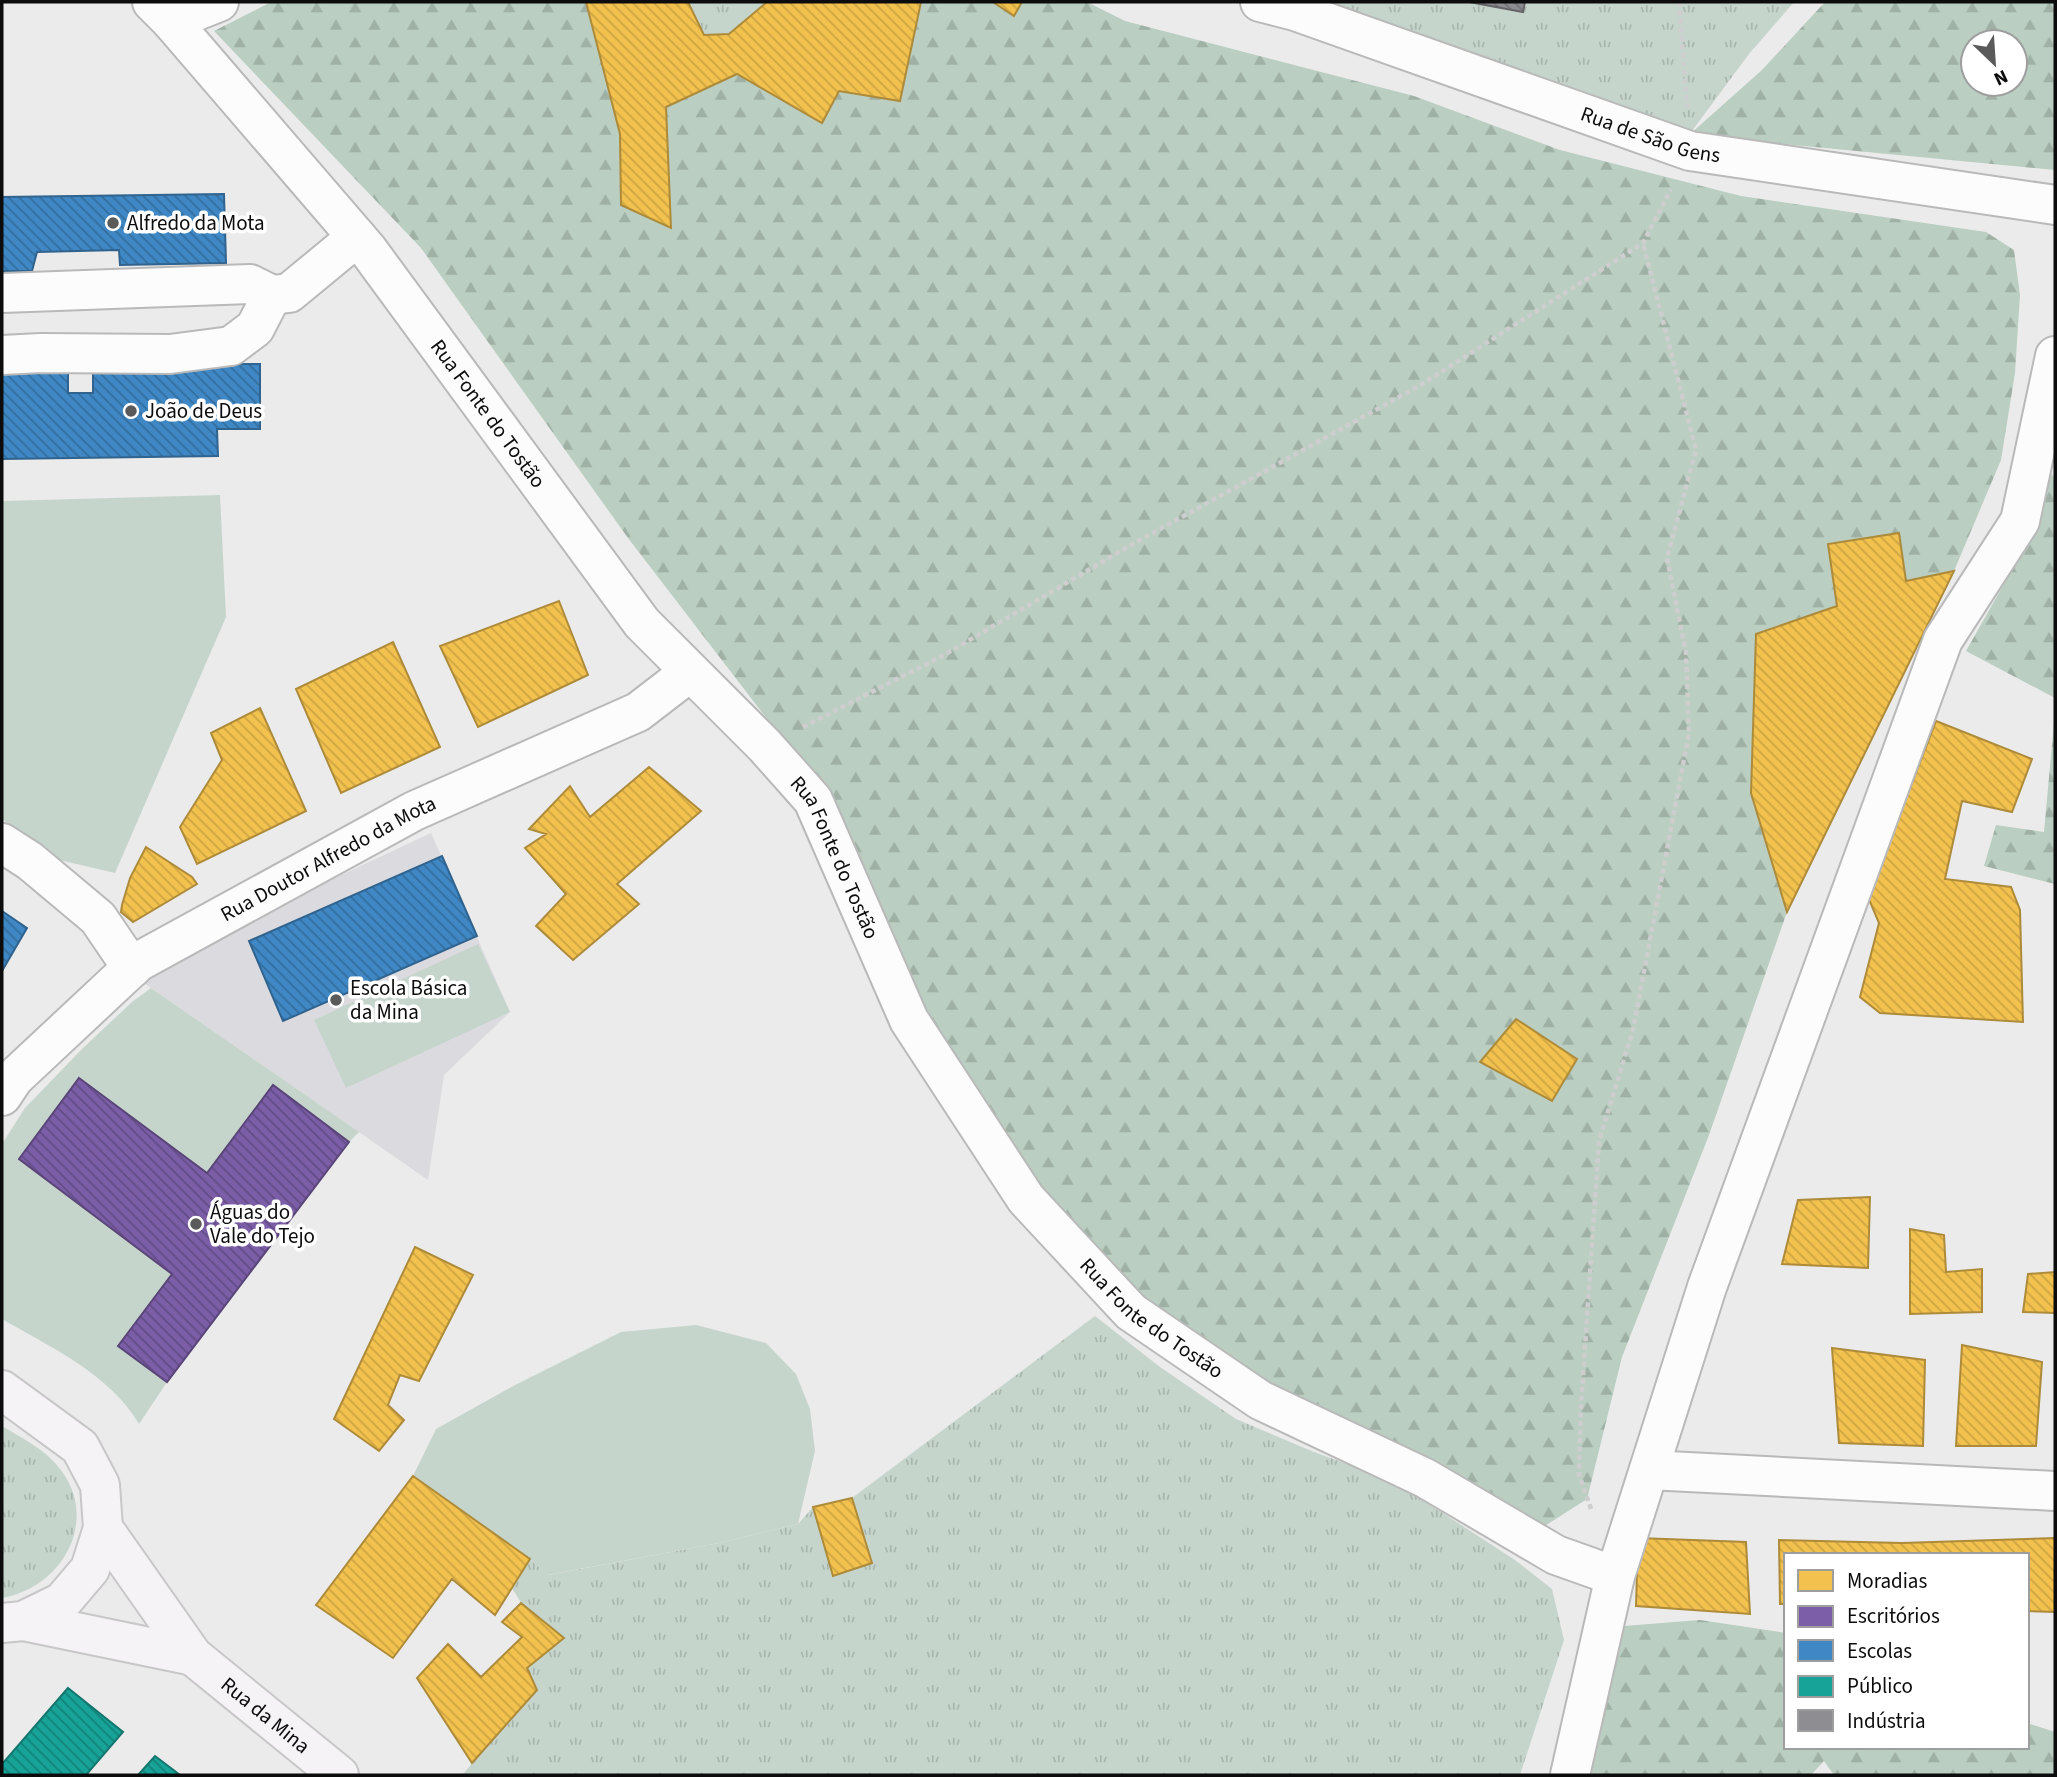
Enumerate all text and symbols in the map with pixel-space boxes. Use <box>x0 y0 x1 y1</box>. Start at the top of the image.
north arrow <box>1959 28 2029 98</box>
text: N <box>1989 62 2012 92</box>
street label: Rua de São Gens <box>1577 98 1723 170</box>
place label: Alfredo da Mota <box>127 208 265 238</box>
marker: Alfredo da Mota <box>105 215 121 231</box>
street label: Rua Fonte do Tostão <box>423 333 553 494</box>
place label: João de Deus <box>145 396 262 426</box>
marker: João de Deus <box>123 403 139 419</box>
street label: Rua Fonte do Tostão <box>783 769 887 944</box>
street label: Rua Doutor Alfredo da Mota <box>215 788 441 929</box>
place label: Escola Básica da Mina <box>350 973 467 1027</box>
marker: Escola Básica da Mina <box>328 992 344 1008</box>
place label: Águas do Vale do Tejo <box>210 1197 315 1251</box>
marker: Águas do Vale do Tejo <box>188 1216 204 1232</box>
street label: Rua Fonte do Tostão <box>1073 1251 1229 1386</box>
legend <box>1784 1553 2029 1749</box>
text: Moradias <box>1847 1566 1927 1596</box>
text: Escritórios <box>1847 1601 1940 1631</box>
text: Escolas <box>1847 1636 1912 1666</box>
street label: Rua da Mina <box>214 1670 317 1761</box>
text: Público <box>1847 1671 1913 1701</box>
text: Indústria <box>1847 1706 1926 1736</box>

